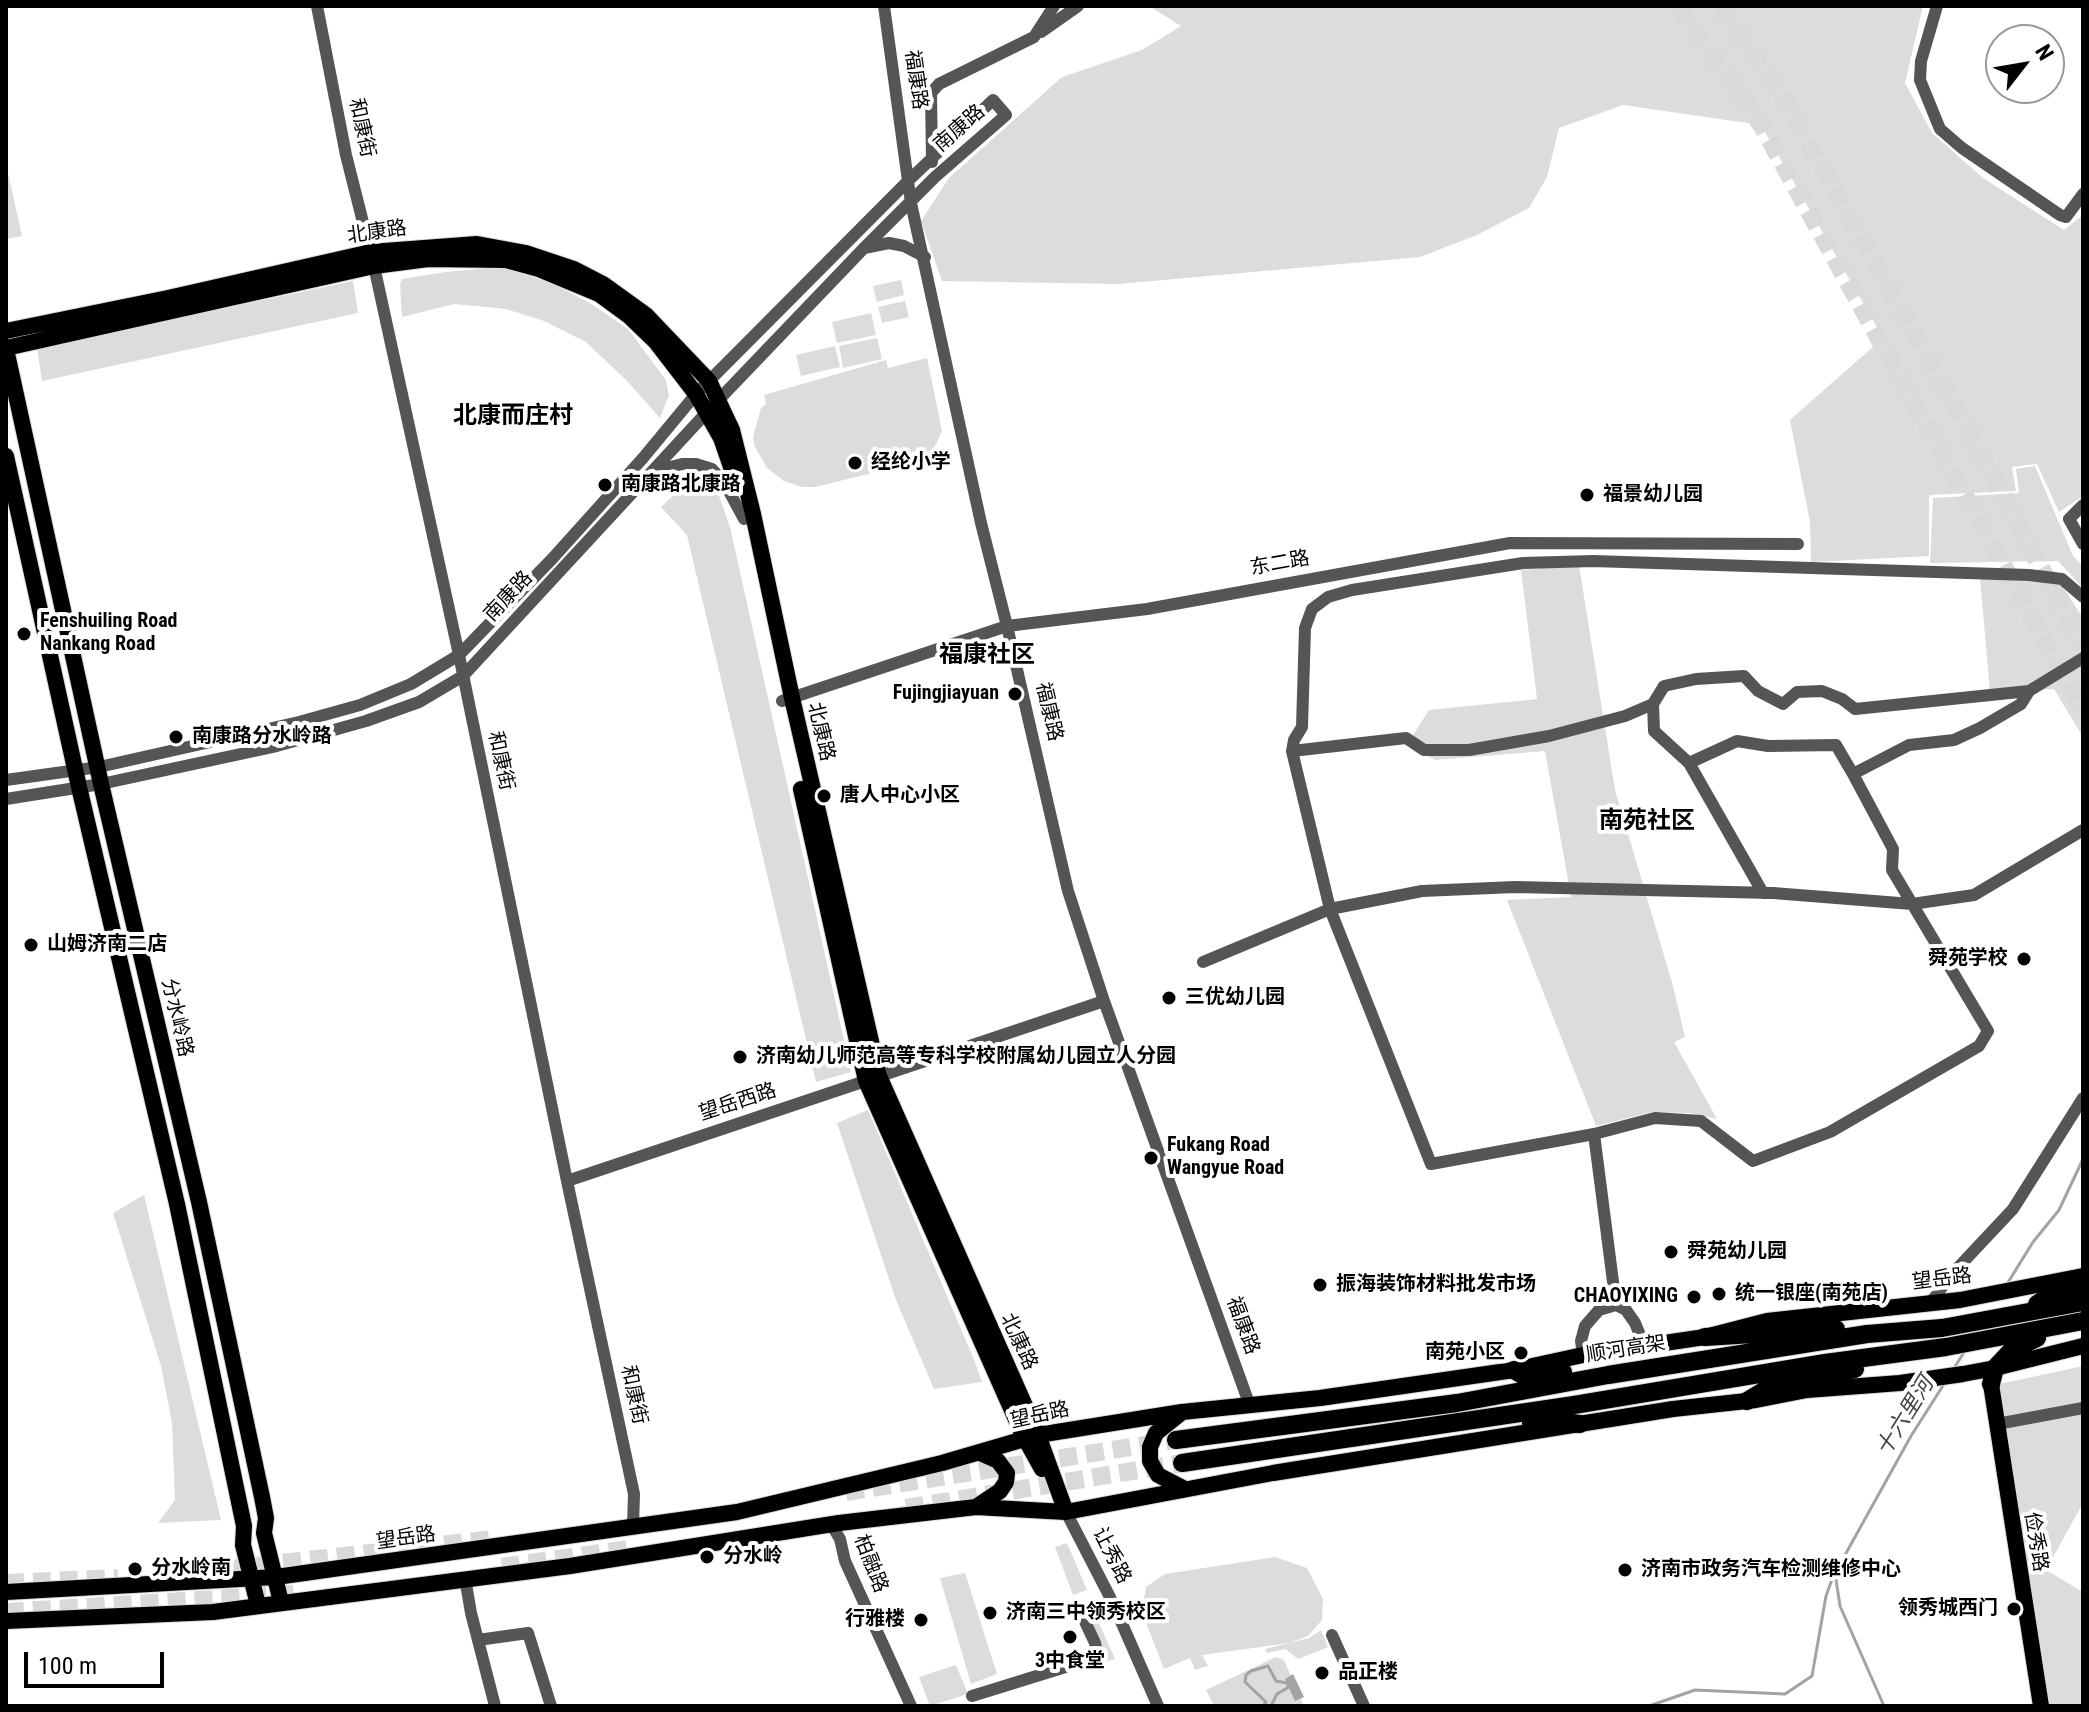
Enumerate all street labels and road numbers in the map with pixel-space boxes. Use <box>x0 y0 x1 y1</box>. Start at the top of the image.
street label: 福康路 <box>899 49 931 111</box>
street label: 和康街 <box>343 96 379 160</box>
street label: 南康路 <box>929 100 991 158</box>
street label: 北康路 <box>346 217 408 249</box>
street label: 东二路 <box>1248 547 1312 581</box>
street label: 南康路 <box>480 567 538 627</box>
street label: 福康路 <box>1030 680 1066 744</box>
street label: 北康路 <box>802 700 838 764</box>
street label: 和康街 <box>482 729 518 793</box>
street label: 分水岭路 <box>155 976 197 1060</box>
street label: 望岳西路 <box>696 1079 780 1127</box>
street label: 望岳路 <box>1911 1264 1973 1296</box>
street label: 福康路 <box>1220 1294 1264 1358</box>
street label: 北康路 <box>994 1310 1042 1374</box>
street label: 顺河高架 <box>1585 1332 1667 1368</box>
street label: 和康街 <box>615 1363 651 1427</box>
street label: 望岳路 <box>1008 1398 1072 1434</box>
street label: 俭秀路 <box>2018 1510 2052 1574</box>
street label: 望岳路 <box>375 1523 437 1555</box>
street label: 让秀路 <box>1087 1524 1135 1588</box>
street label: 柏融路 <box>848 1532 892 1596</box>

